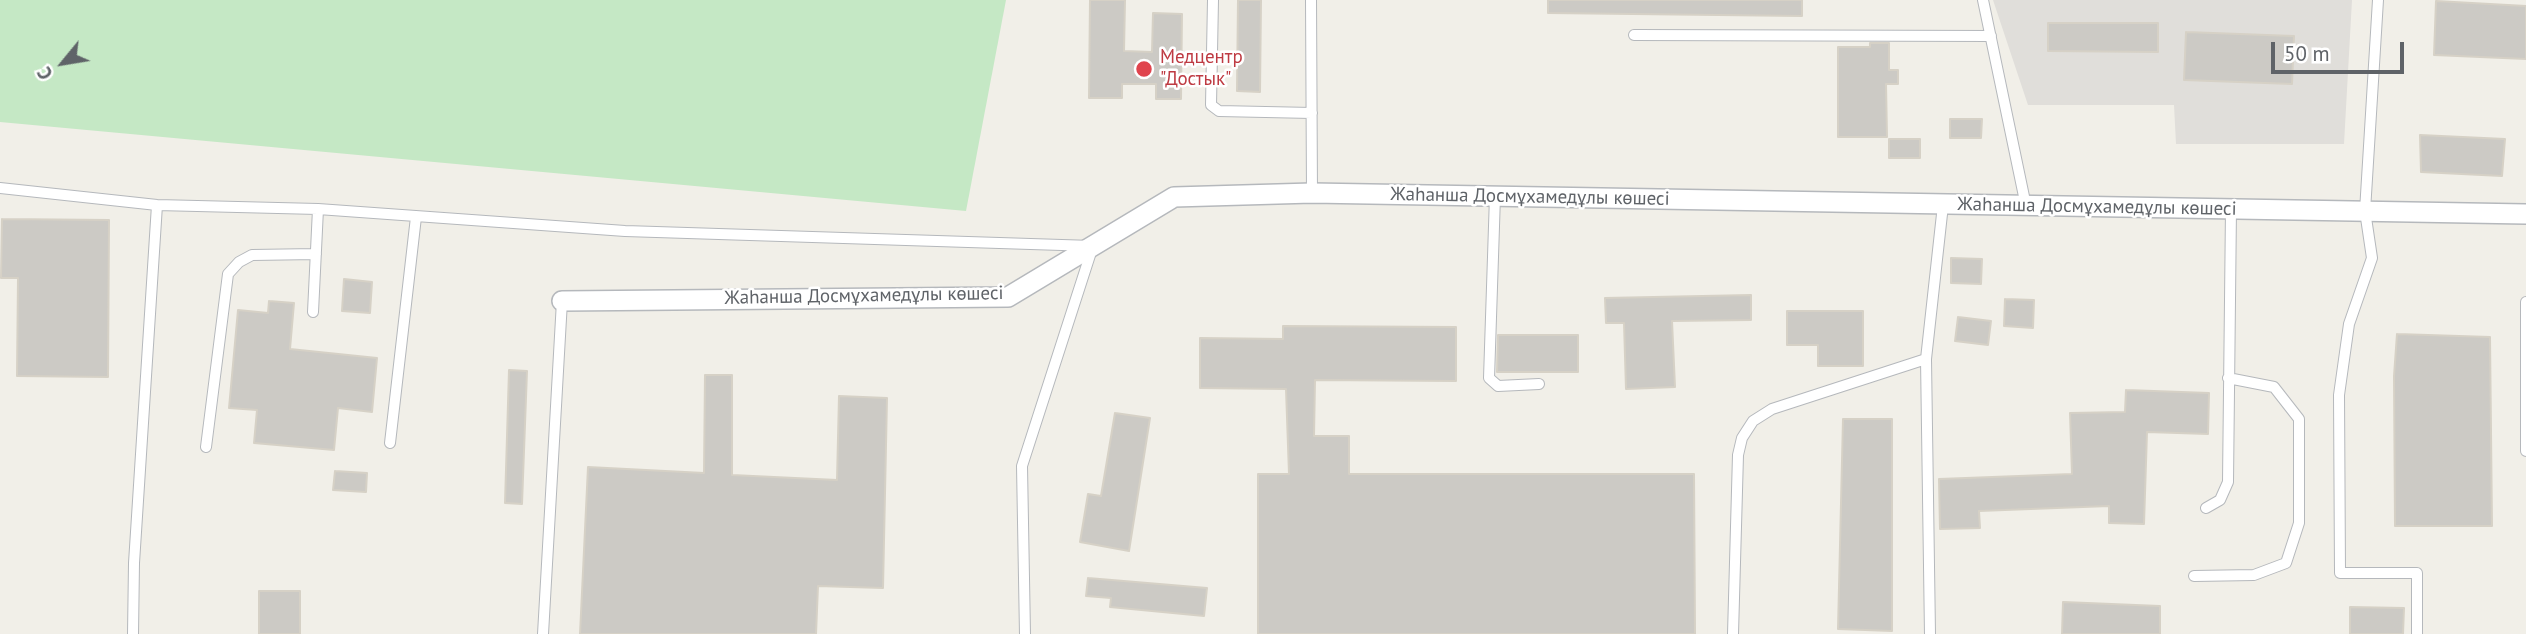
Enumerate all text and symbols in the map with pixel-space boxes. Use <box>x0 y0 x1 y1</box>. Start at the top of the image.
north arrow <box>28 28 98 98</box>
scale bar <box>2274 28 2407 72</box>
text: 50 m <box>2284 40 2330 67</box>
place label: Медцентр "Достык" <box>1160 47 1243 91</box>
marker: Медцентр "Достык" <box>1134 59 1154 79</box>
text: С <box>32 63 58 84</box>
street label: Жаһанша Досмұхамедұлы көшесі <box>1390 183 1670 211</box>
street label: Жаһанша Досмұхамедұлы көшесі <box>1957 193 2237 221</box>
street label: Жаһанша Досмұхамедұлы көшесі <box>724 282 1004 310</box>

